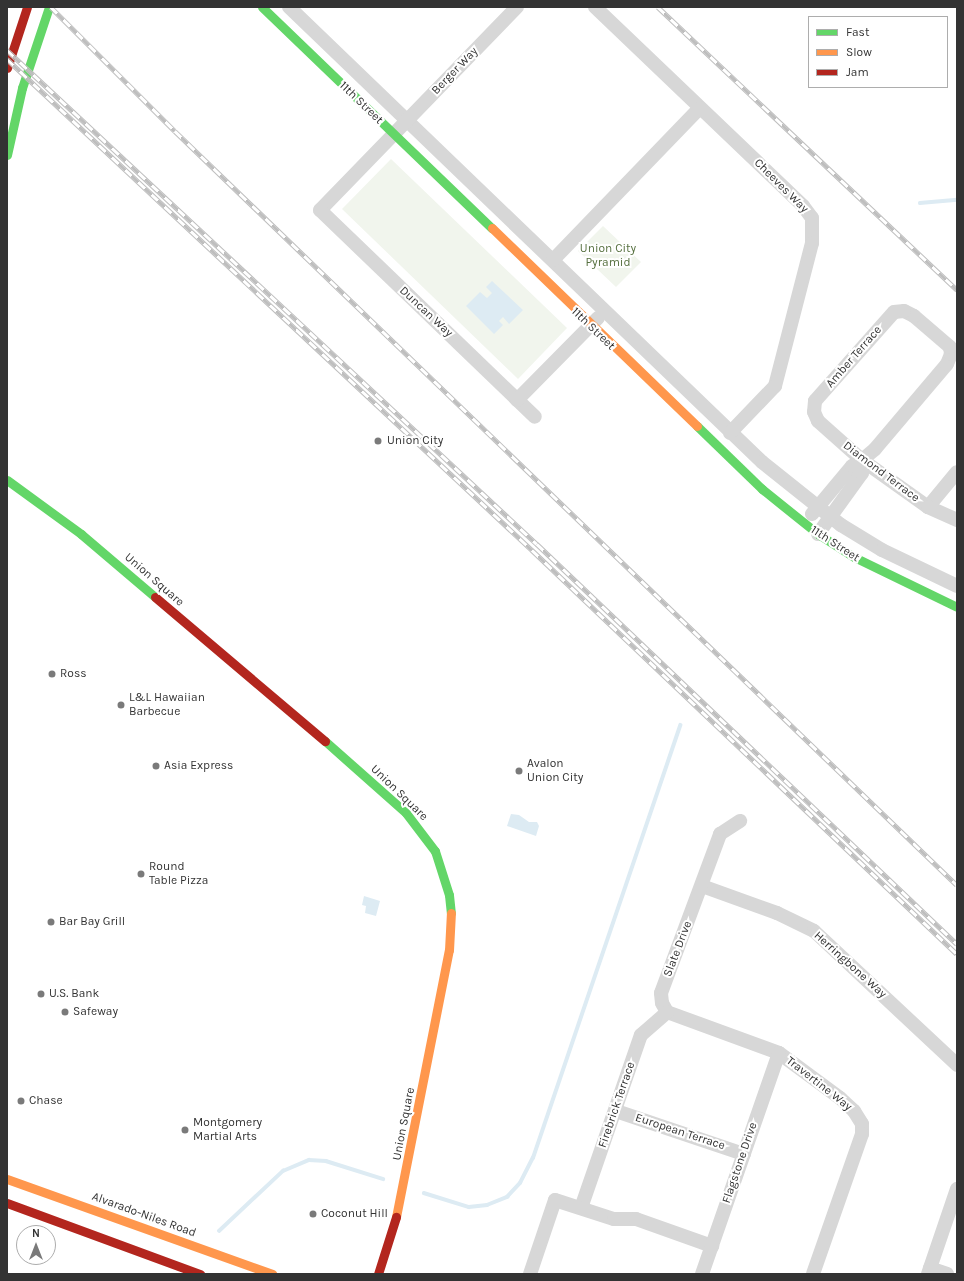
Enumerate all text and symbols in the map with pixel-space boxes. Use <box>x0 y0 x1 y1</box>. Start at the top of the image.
legend <box>808 16 948 88</box>
text: Fast <box>846 25 869 39</box>
street label: Berger Way <box>429 44 481 98</box>
text: Slow <box>846 45 872 59</box>
text: Jam <box>846 65 869 79</box>
street label: 11th Street <box>336 79 386 127</box>
street label: Cheeves Way <box>751 156 811 216</box>
park label: Union City Pyramid <box>580 242 636 270</box>
street label: Duncan Way <box>396 284 456 340</box>
street label: 11th Street <box>568 305 618 353</box>
street label: Amber Terrace <box>823 323 885 391</box>
place label: Union City <box>387 434 443 448</box>
marker: Union City <box>372 435 384 447</box>
street label: Diamond Terrace <box>840 439 922 505</box>
street label: 11th Street <box>808 523 862 565</box>
street label: Union Square <box>121 550 187 610</box>
place label: Ross <box>60 667 87 681</box>
marker: Ross <box>47 669 57 679</box>
place label: L&L Hawaiian Barbecue <box>129 691 205 719</box>
marker: L&L Hawaiian Barbecue <box>116 700 126 710</box>
place label: Avalon Union City <box>527 757 583 785</box>
place label: Asia Express <box>164 759 233 773</box>
marker: Asia Express <box>151 761 161 771</box>
street label: Union Square <box>367 762 431 824</box>
marker: Avalon Union City <box>514 766 524 776</box>
place label: Round Table Pizza <box>149 860 208 888</box>
marker: Round Table Pizza <box>136 869 146 879</box>
place label: Bar Bay Grill <box>59 915 125 929</box>
marker: Bar Bay Grill <box>46 917 56 927</box>
street label: Slate Drive <box>661 919 695 979</box>
street label: Herringbone Way <box>811 929 889 1001</box>
place label: U.S. Bank <box>49 987 99 1001</box>
marker: U.S. Bank <box>36 989 46 999</box>
place label: Safeway <box>73 1005 118 1019</box>
marker: Safeway <box>60 1007 70 1017</box>
street label: Travertine Way <box>783 1054 855 1114</box>
street label: Firebrick Terrace <box>596 1060 638 1150</box>
street label: Union Square <box>390 1086 418 1162</box>
place label: Chase <box>29 1094 63 1108</box>
marker: Chase <box>16 1096 26 1106</box>
street label: European Terrace <box>633 1111 727 1153</box>
place label: Montgomery Martial Arts <box>193 1116 262 1144</box>
street label: Flagstone Drive <box>719 1121 761 1205</box>
marker: Montgomery Martial Arts <box>180 1125 190 1135</box>
street label: Alvarado-Niles Road <box>90 1189 198 1241</box>
place label: Coconut Hill <box>321 1207 388 1221</box>
marker: Coconut Hill <box>308 1209 318 1219</box>
north arrow <box>16 1225 56 1265</box>
text: N <box>32 1227 40 1240</box>

